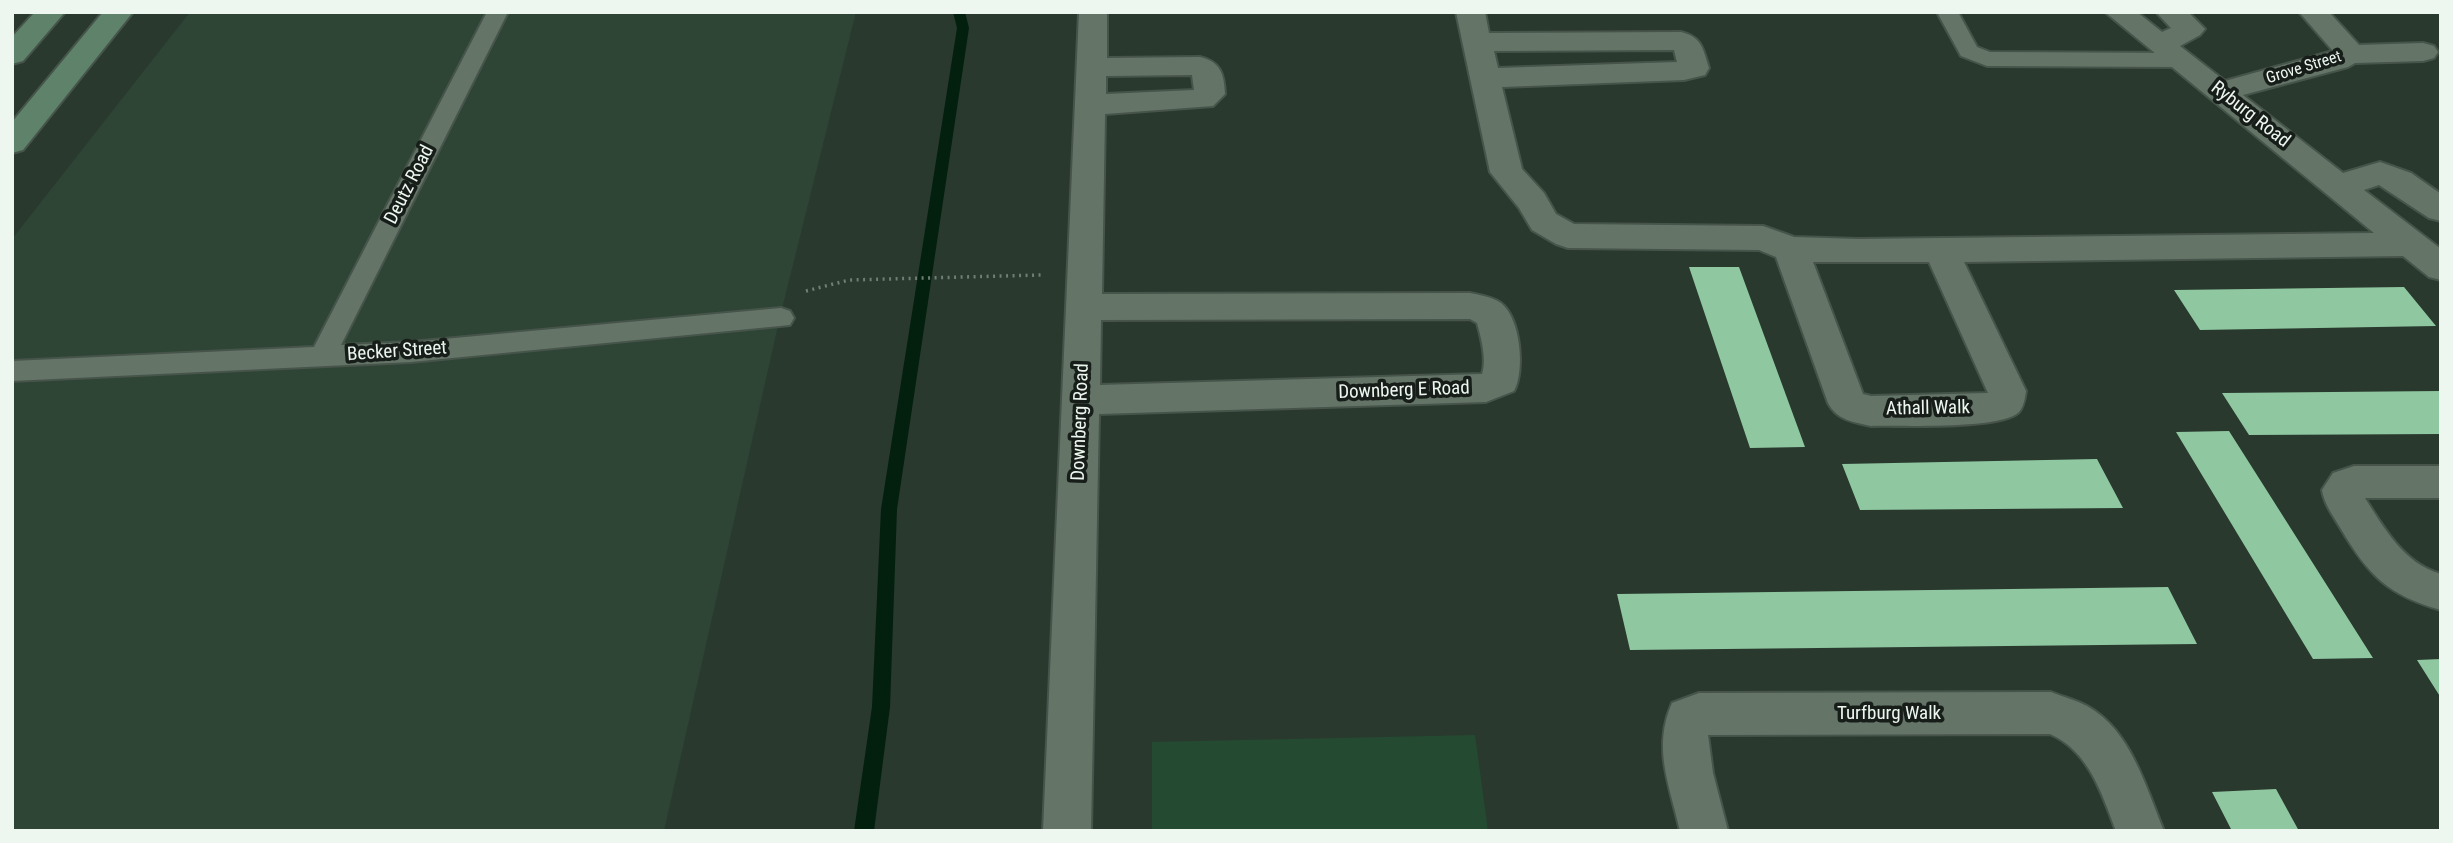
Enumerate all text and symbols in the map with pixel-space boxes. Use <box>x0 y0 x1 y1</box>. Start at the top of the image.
street label: Grove Street <box>2264 47 2344 89</box>
street label: Ryburg Road <box>2206 77 2294 153</box>
street label: Deutz Road <box>380 142 440 228</box>
street label: Becker Street <box>346 337 448 367</box>
street label: Downberg Road <box>1068 363 1094 481</box>
street label: Downberg E Road <box>1338 377 1470 405</box>
street label: Athall Walk <box>1886 397 1970 421</box>
street label: Turfburg Walk <box>1837 703 1941 725</box>

